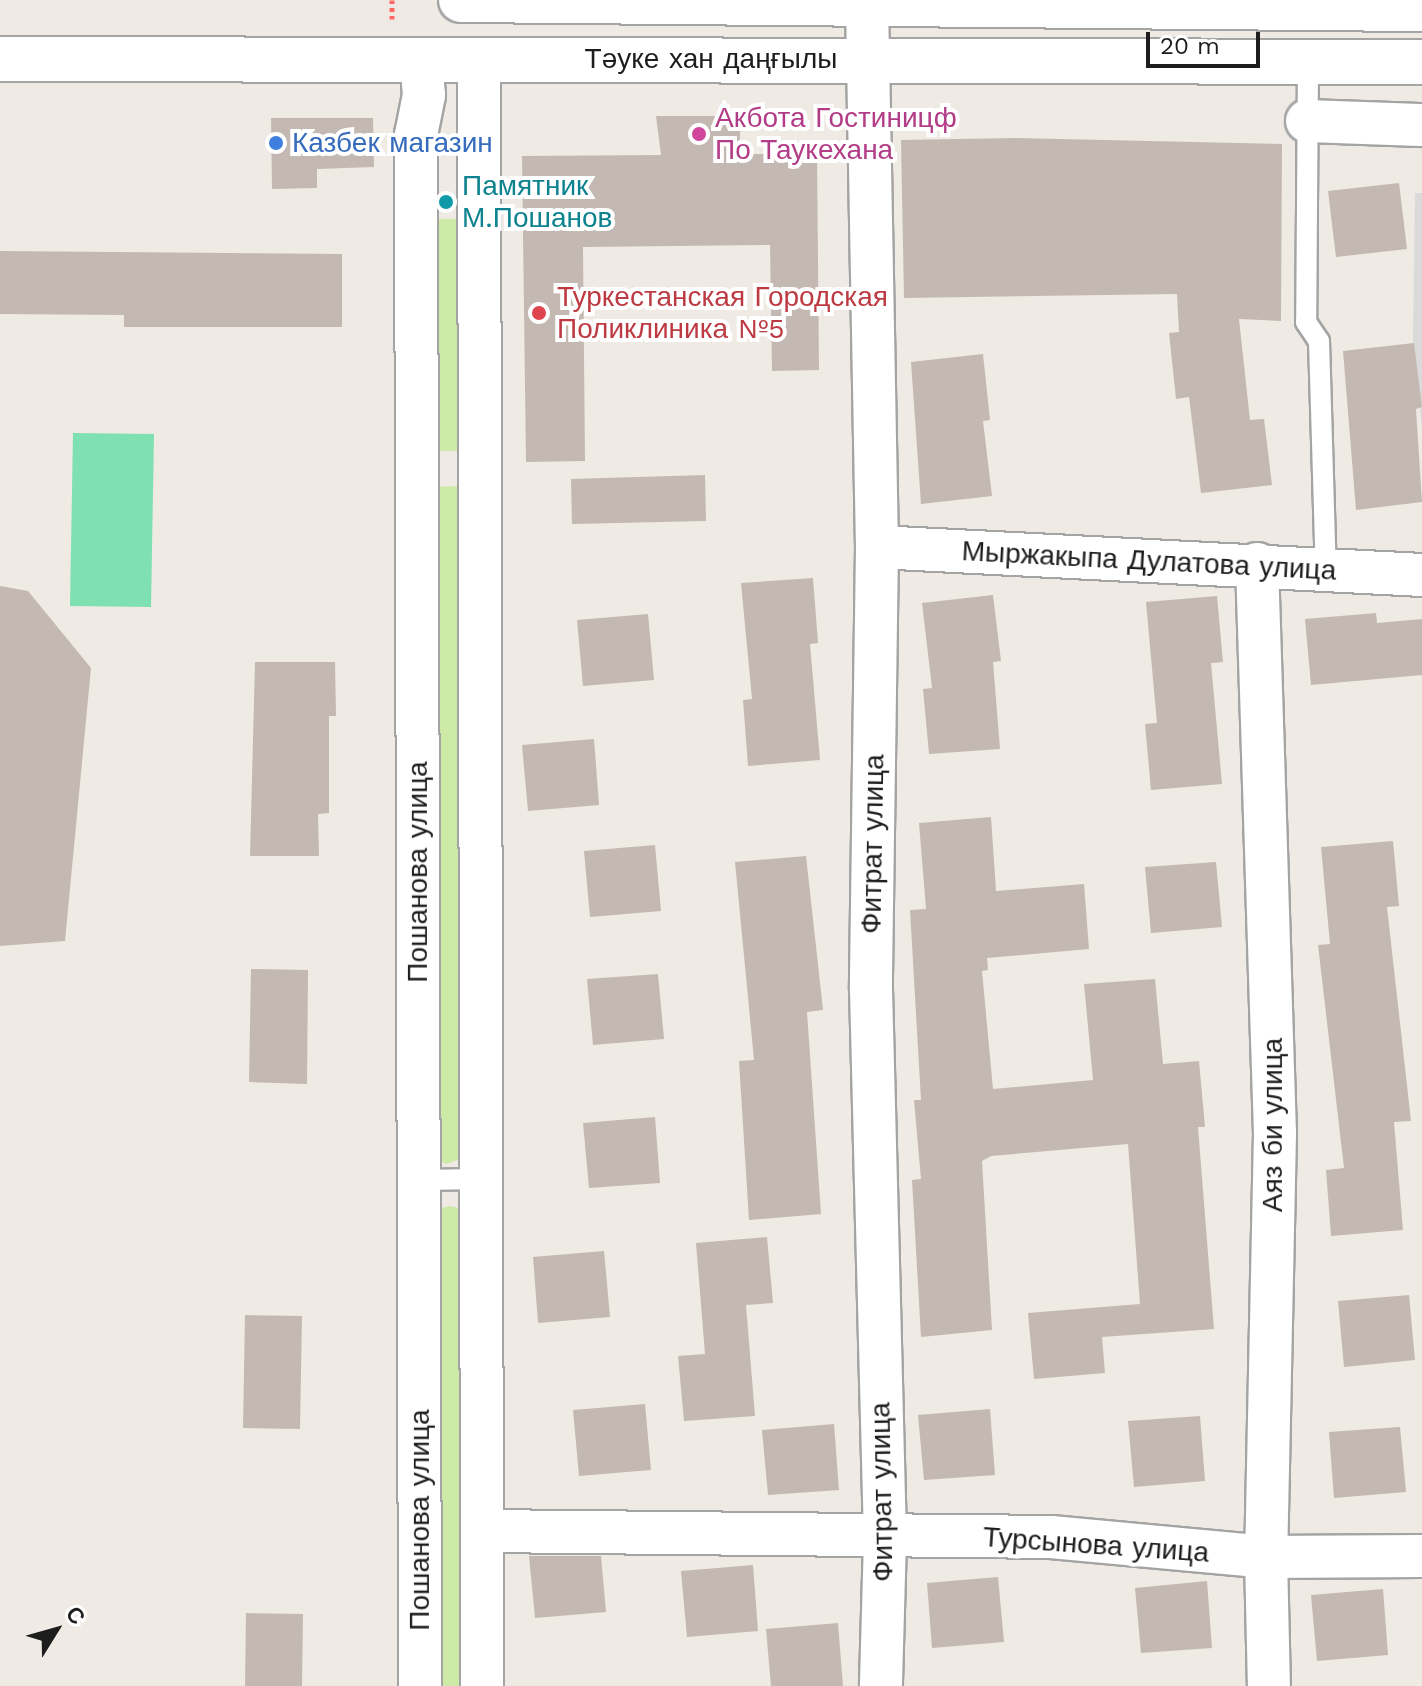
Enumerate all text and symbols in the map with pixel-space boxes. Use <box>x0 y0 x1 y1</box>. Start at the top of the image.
scale bar <box>1150 16 1264 66</box>
text: 20 m <box>1160 32 1220 60</box>
street label: Тәуке хан даңғылы <box>585 42 837 76</box>
place label: Акбота Гостиницф По Таукехана <box>715 101 957 167</box>
marker: Акбота Гостиницф По Таукехана <box>690 125 708 143</box>
place label: Казбек магазин <box>292 126 493 160</box>
marker: Казбек магазин <box>267 134 285 152</box>
place label: Памятник М.Пошанов <box>462 169 612 235</box>
marker: Памятник М.Пошанов <box>437 193 455 211</box>
place label: Туркестанская Городская Поликлиника №5 <box>557 280 888 346</box>
marker: Туркестанская Городская Поликлиника №5 <box>528 302 550 324</box>
street label: Мыржакыпа Дулатова улица <box>961 534 1337 588</box>
street label: Фитрат улица <box>855 754 891 934</box>
street label: Пошанова улица <box>401 761 435 983</box>
street label: Аяз би улица <box>1256 1038 1290 1212</box>
street label: Фитрат улица <box>864 1402 900 1582</box>
street label: Пошанова улица <box>403 1409 437 1631</box>
street label: Турсынова улица <box>982 1520 1210 1570</box>
north arrow <box>16 1590 96 1670</box>
text: С <box>61 1601 90 1629</box>

